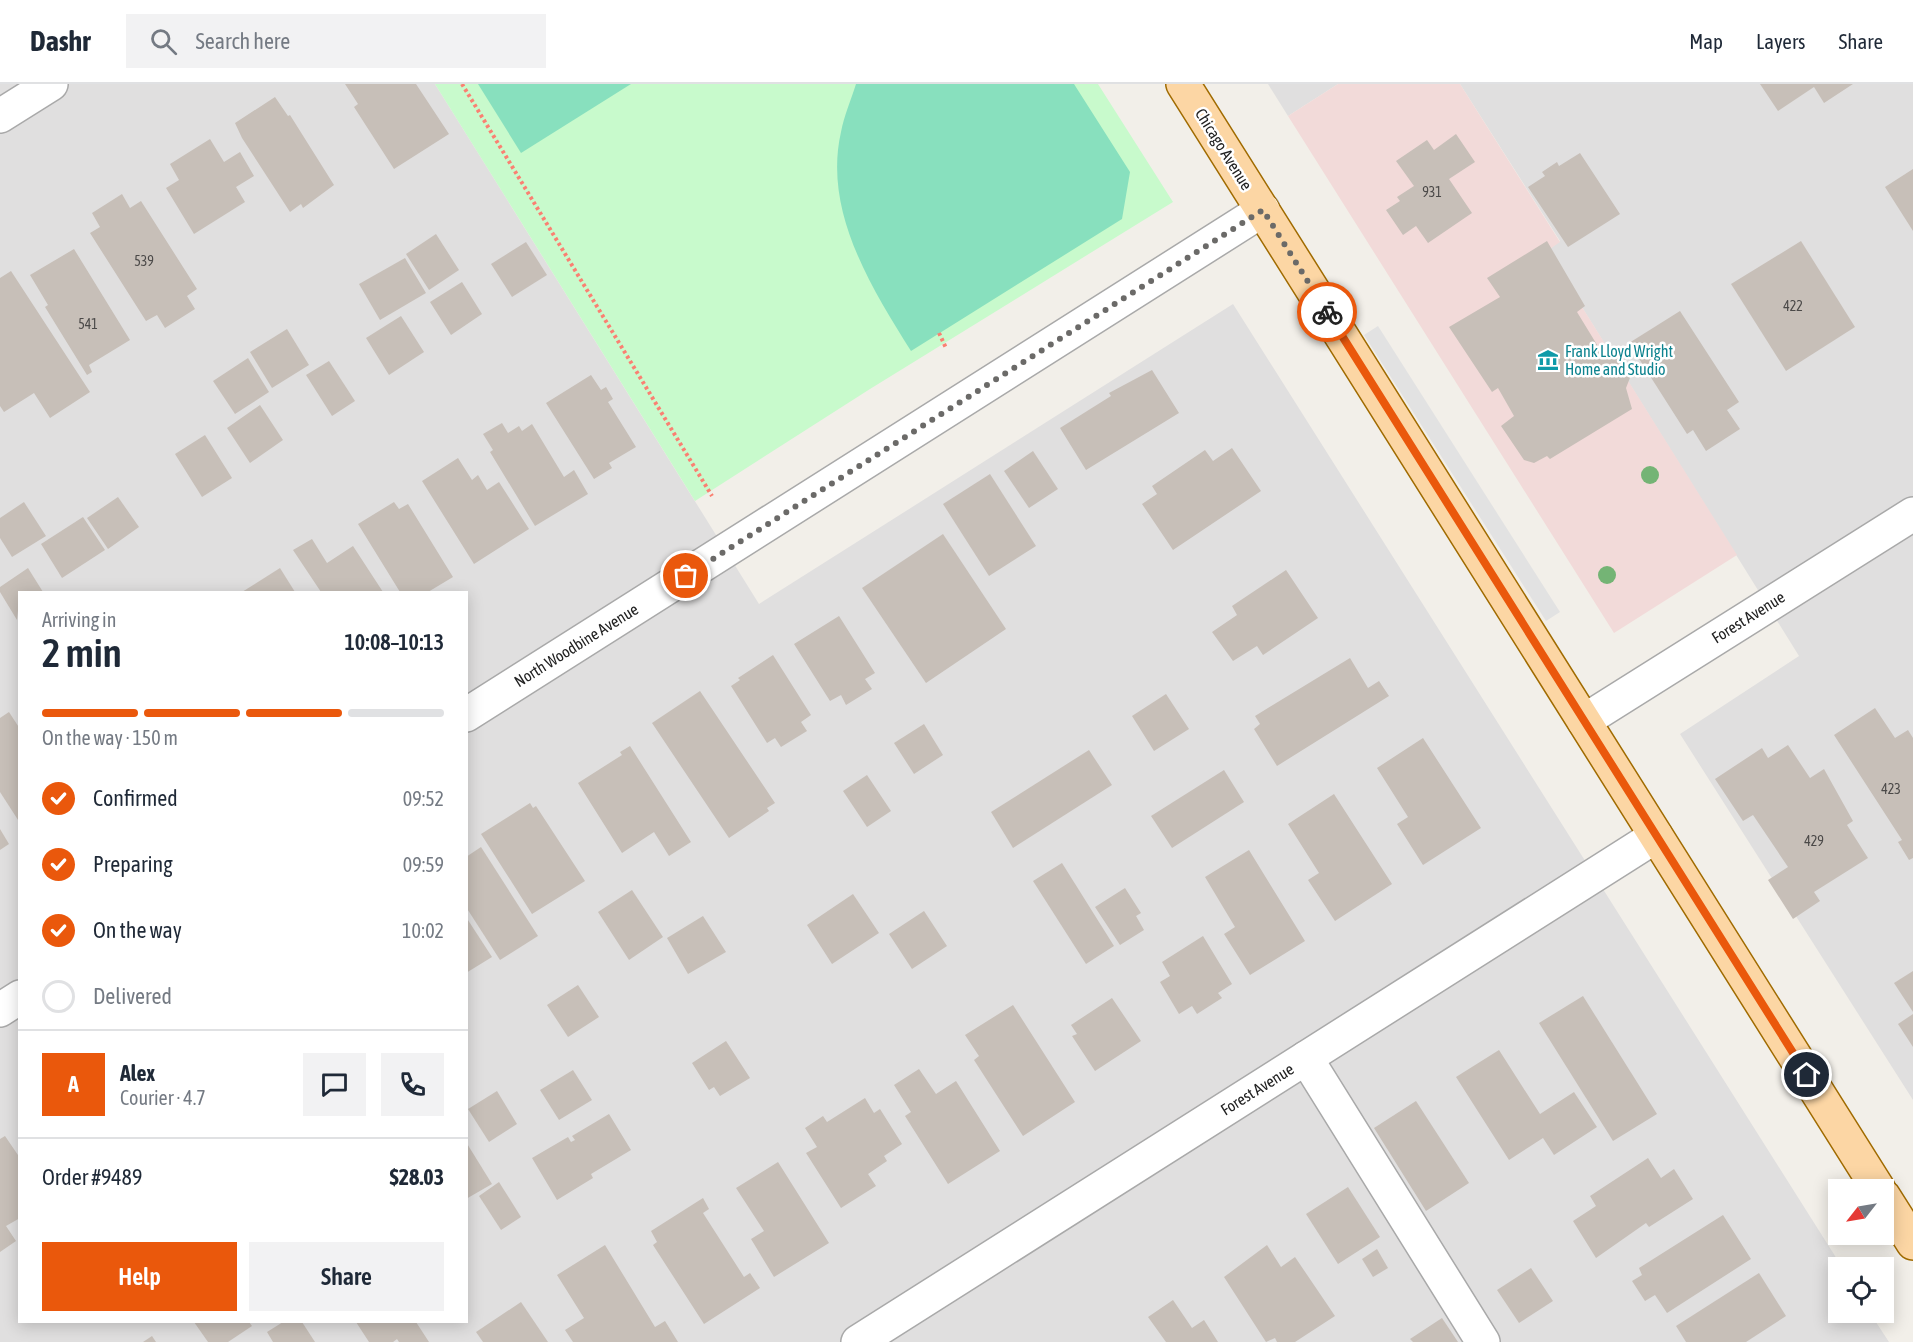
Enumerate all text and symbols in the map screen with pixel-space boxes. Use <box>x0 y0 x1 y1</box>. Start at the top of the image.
search box <box>126 14 546 68</box>
text: Dashr <box>30 25 90 57</box>
icon: search <box>147 25 180 58</box>
text: Search here <box>195 28 290 54</box>
text: Map <box>1689 29 1723 53</box>
text: Layers <box>1756 29 1806 53</box>
text: Share <box>1839 29 1883 53</box>
street label: Chicago Avenue <box>1191 105 1256 194</box>
house number: 931 <box>1422 184 1442 200</box>
house number: 539 <box>134 253 154 269</box>
courier <box>1297 282 1357 342</box>
icon: bike <box>1311 296 1344 329</box>
house number: 422 <box>1783 298 1803 314</box>
house number: 541 <box>78 316 98 332</box>
place label: Frank Lloyd Wright Home and Studio <box>1565 342 1673 378</box>
museum icon: Frank Lloyd Wright Home and Studio <box>1536 348 1560 372</box>
pin <box>660 550 711 601</box>
icon: bag <box>669 559 702 592</box>
street label: Forest Avenue <box>1708 588 1788 646</box>
street label: North Woodbine Avenue <box>511 600 641 690</box>
text: Arriving in <box>42 608 116 631</box>
text: 10:08–10:13 <box>344 629 444 655</box>
text: 2 min <box>42 631 122 675</box>
text: On the way · 150 m <box>42 726 178 749</box>
house number: 423 <box>1881 781 1901 797</box>
icon: check <box>42 782 75 815</box>
text: Confirmed <box>93 785 178 811</box>
text: 09:52 <box>403 787 444 810</box>
house number: 429 <box>1804 833 1824 849</box>
icon: check <box>42 848 75 881</box>
text: Preparing <box>93 851 173 877</box>
text: 09:59 <box>403 853 444 876</box>
icon: check <box>42 914 75 947</box>
text: On the way <box>93 917 182 943</box>
text: 10:02 <box>402 919 444 942</box>
text: Delivered <box>93 983 172 1009</box>
pin <box>1781 1049 1832 1100</box>
button: chat <box>303 1053 366 1116</box>
button: phone <box>381 1053 444 1116</box>
icon: home <box>1790 1058 1823 1091</box>
text: Alex <box>120 1060 155 1086</box>
street label: Forest Avenue <box>1217 1060 1297 1118</box>
text: A <box>68 1071 79 1097</box>
text: Courier · 4.7 <box>120 1086 206 1109</box>
text: Order #9489 <box>42 1164 142 1190</box>
text: $28.03 <box>389 1164 444 1190</box>
north arrow <box>1828 1179 1894 1245</box>
map controls <box>1828 1179 1894 1323</box>
button: Help <box>42 1242 237 1311</box>
button: Share <box>249 1242 444 1311</box>
button: locate <box>1828 1257 1894 1323</box>

